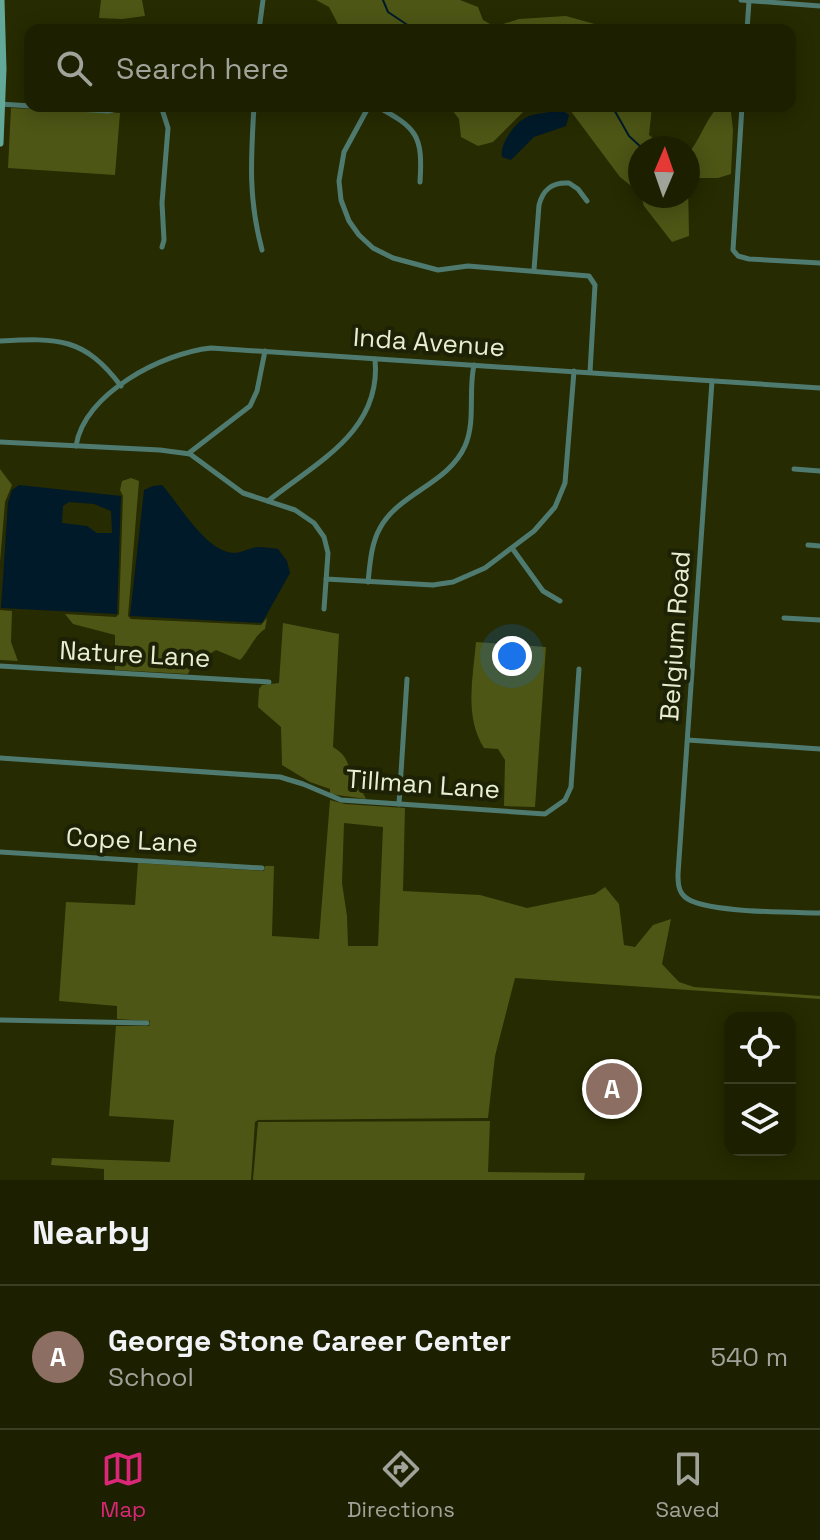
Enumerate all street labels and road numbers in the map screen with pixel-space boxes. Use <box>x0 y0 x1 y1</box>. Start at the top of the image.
street label: Inda Avenue <box>352 320 506 364</box>
street label: Belgium Road <box>652 550 698 722</box>
street label: Nature Lane <box>59 633 211 675</box>
street label: Tillman Lane <box>345 762 501 806</box>
street label: Cope Lane <box>65 820 199 860</box>

